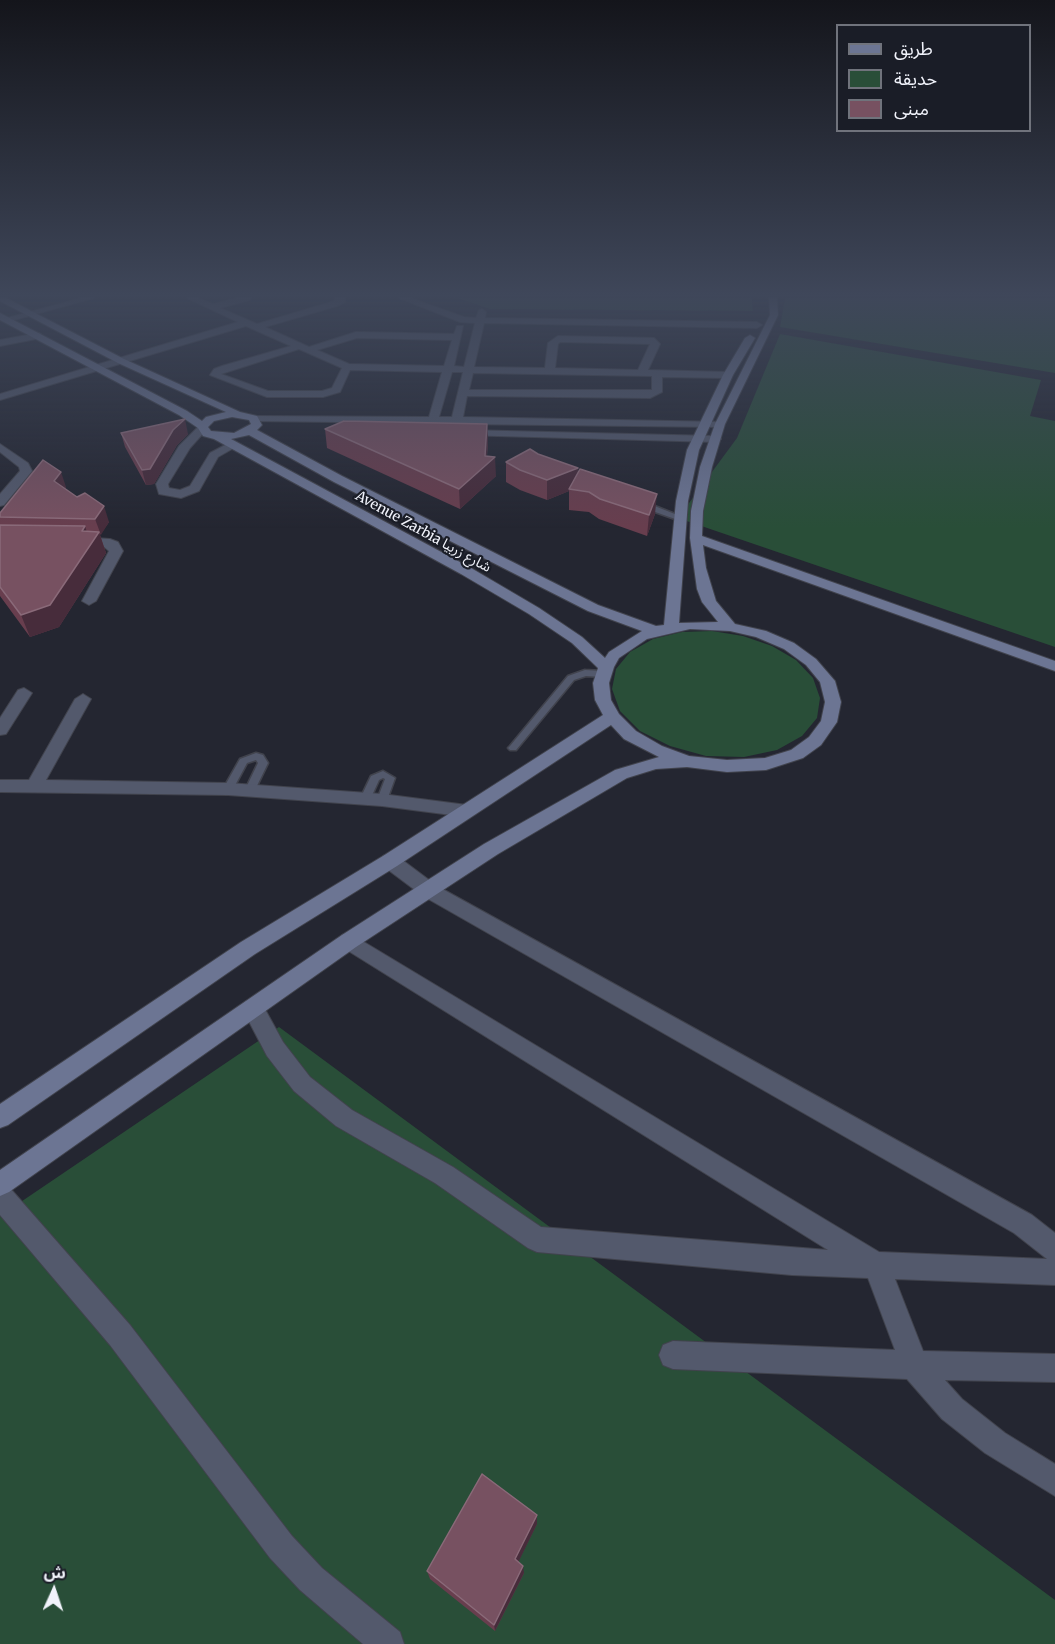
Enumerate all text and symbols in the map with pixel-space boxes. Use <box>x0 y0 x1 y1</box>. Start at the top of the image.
legend <box>836 24 1031 132</box>
text: طريق <box>894 37 933 60</box>
text: حديقة <box>894 67 937 90</box>
text: مبنى <box>894 97 929 120</box>
street label: Avenue Zarbia شارع زربيا <box>352 488 494 576</box>
north arrow <box>24 1560 84 1620</box>
text: ش <box>43 1561 66 1583</box>

